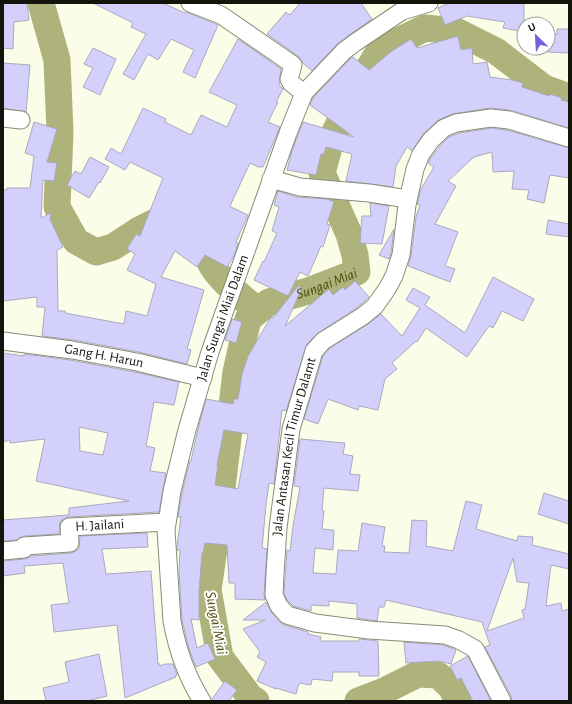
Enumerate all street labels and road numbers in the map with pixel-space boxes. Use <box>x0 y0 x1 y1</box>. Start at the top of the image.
street label: Jalan Sungai Miai Dalam <box>195 253 251 383</box>
street label: Gang H. Harun <box>64 342 145 370</box>
street label: Jalan Antasan Kecil Timur Dalamt <box>271 355 319 536</box>
street label: H. Jailani <box>75 517 125 534</box>

